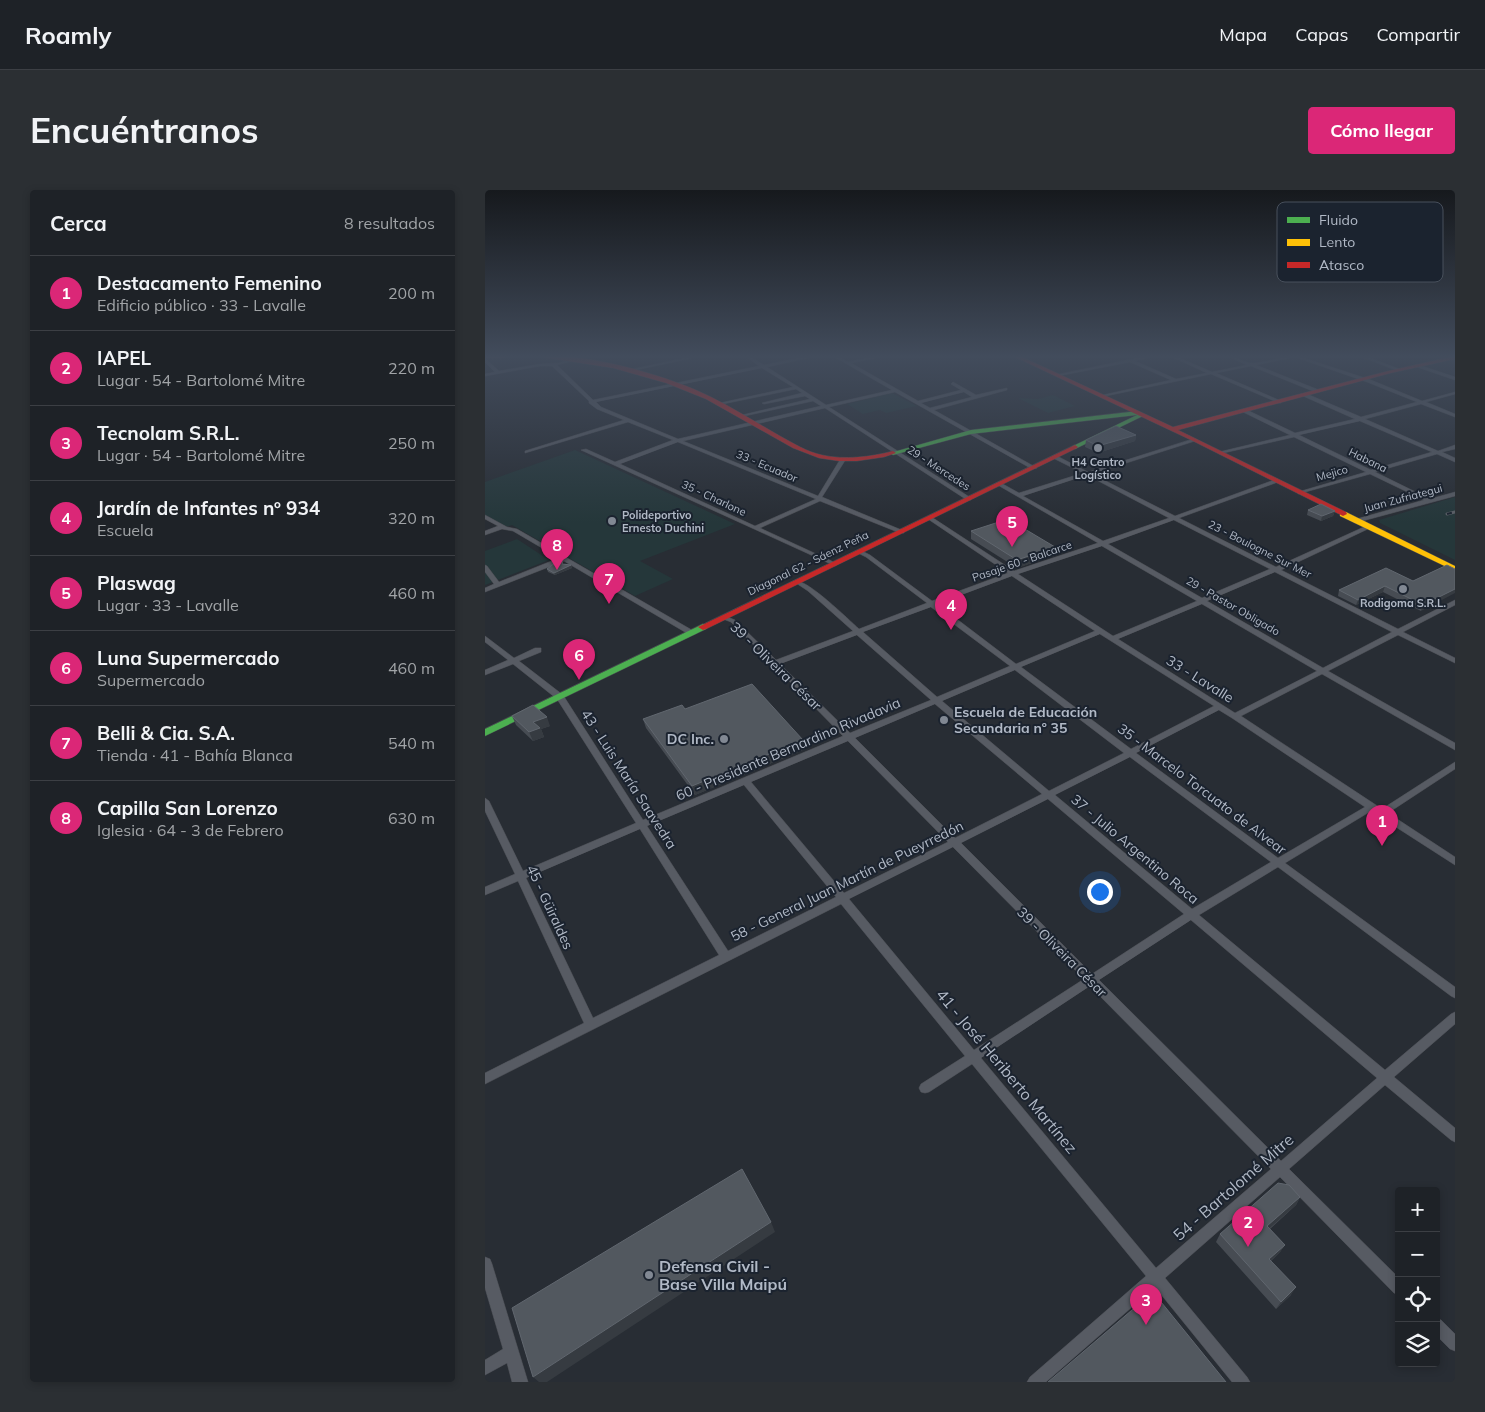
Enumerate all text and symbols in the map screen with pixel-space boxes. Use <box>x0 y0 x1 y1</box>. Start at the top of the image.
text: Roamly <box>25 20 112 50</box>
text: Mapa <box>1219 23 1267 46</box>
text: Capas <box>1295 23 1349 46</box>
text: Compartir <box>1377 23 1460 46</box>
button: Cómo llegar <box>1308 107 1455 154</box>
text: Encuéntranos <box>30 108 259 152</box>
legend <box>1277 202 1443 282</box>
text: Cerca <box>50 210 107 236</box>
text: Fluido <box>1319 211 1358 229</box>
text: 8 resultados <box>344 213 435 233</box>
text: Lento <box>1319 233 1355 251</box>
text: Atasco <box>1319 256 1364 274</box>
text: Destacamento Femenino <box>97 271 322 295</box>
text: 1 <box>61 283 71 303</box>
text: 200 m <box>388 283 435 303</box>
text: Edificio público · 33 - Lavalle <box>97 295 306 315</box>
text: IAPEL <box>97 346 151 370</box>
text: 2 <box>61 358 71 378</box>
text: 220 m <box>388 358 435 378</box>
text: Lugar · 54 - Bartolomé Mitre <box>97 370 305 390</box>
text: Tecnolam S.R.L. <box>97 421 239 445</box>
text: 3 <box>61 433 71 453</box>
text: 250 m <box>388 433 435 453</box>
street label: 29 - Mercedes <box>905 442 973 494</box>
marker: H4 Centro Logístico <box>1092 442 1104 454</box>
text: Lugar · 54 - Bartolomé Mitre <box>97 445 305 465</box>
street label: Habana <box>1346 445 1390 475</box>
street label: 33 - Ecuador <box>734 447 800 485</box>
place label: H4 Centro Logístico <box>1072 455 1125 482</box>
street label: Mejico <box>1315 462 1349 484</box>
street label: 35 - Charlone <box>680 477 748 519</box>
street label: Juan Zufriategui <box>1362 481 1444 515</box>
text: Jardín de Infantes nº 934 <box>97 496 320 520</box>
pin: 5 <box>996 506 1028 547</box>
text: 4 <box>61 508 71 528</box>
text: 320 m <box>388 508 435 528</box>
place label: Polideportivo Ernesto Duchini <box>622 508 704 535</box>
marker: Polideportivo Ernesto Duchini <box>606 515 618 527</box>
street label: 23 - Boulogne Sur Mer <box>1206 517 1314 581</box>
text: Escuela <box>97 520 154 540</box>
street label: Diagonal 62 - Sáenz Peña <box>745 528 871 598</box>
pin: 8 <box>541 529 573 570</box>
street label: Pasaje 60 - Balcarce <box>970 537 1074 585</box>
pin: 7 <box>593 563 625 604</box>
text: Plaswag <box>97 571 176 595</box>
street label: 29 - Pastor Obligado <box>1184 573 1282 639</box>
text: 5 <box>61 583 71 603</box>
text: 460 m <box>388 583 435 603</box>
marker: Rodigoma S.R.L. <box>1397 583 1409 595</box>
pin: 4 <box>935 589 967 630</box>
text: Lugar · 33 - Lavalle <box>97 595 239 615</box>
place label: Rodigoma S.R.L. <box>1360 596 1446 610</box>
street label: 39 - Oliveira César <box>727 618 826 715</box>
pin: 6 <box>563 639 595 680</box>
text: Luna Supermercado <box>97 646 280 670</box>
street label: 33 - Lavalle <box>1163 651 1237 707</box>
text: 6 <box>61 658 71 678</box>
text: 460 m <box>388 658 435 678</box>
text: Supermercado <box>97 670 205 690</box>
street label: 60 - Presidente Bernardino Rivadavia <box>673 693 903 805</box>
place label: Escuela de Educación Secundaria nº 35 <box>954 703 1097 737</box>
street label: 43 - Luis María Saavedra <box>577 706 681 852</box>
marker: Escuela de Educación Secundaria nº 35 <box>938 714 950 726</box>
street label: 35 - Marcelo Torcuato de Alvear <box>1114 720 1291 859</box>
text: Belli & Cia. S.A. <box>97 721 235 745</box>
place label: DC Inc. <box>667 730 714 748</box>
text: 7 <box>61 733 71 753</box>
text: 540 m <box>388 733 435 753</box>
marker: DC Inc. <box>718 733 730 745</box>
text: Tienda · 41 - Bahía Blanca <box>97 745 293 765</box>
street label: 37 - Julio Argentino Roca <box>1067 790 1203 908</box>
text: Capilla San Lorenzo <box>97 796 278 820</box>
pin: 1 <box>1366 805 1398 846</box>
text: 8 <box>61 808 71 828</box>
text: 630 m <box>388 808 435 828</box>
street label: 58 - General Juan Martín de Pueyrredón <box>728 817 966 945</box>
text: Iglesia · 64 - 3 de Febrero <box>97 820 284 840</box>
street label: 45 - Güiraldes <box>523 862 578 952</box>
your location <box>1087 879 1113 905</box>
street label: 39 - Oliveira César <box>1013 903 1111 1001</box>
street label: 41 - José Heriberto Martínez <box>932 985 1082 1157</box>
street label: 54 - Bartolomé Mitre <box>1169 1129 1297 1245</box>
map controls <box>1395 1187 1440 1367</box>
button: + <box>1395 1187 1440 1232</box>
pin: 2 <box>1232 1206 1264 1247</box>
button: − <box>1395 1232 1440 1277</box>
place label: Defensa Civil - Base Villa Maipú <box>659 1256 787 1294</box>
marker: Defensa Civil - Base Villa Maipú <box>643 1269 655 1281</box>
button: locate <box>1395 1277 1440 1322</box>
pin: 3 <box>1130 1284 1162 1325</box>
button: layers <box>1395 1322 1440 1367</box>

